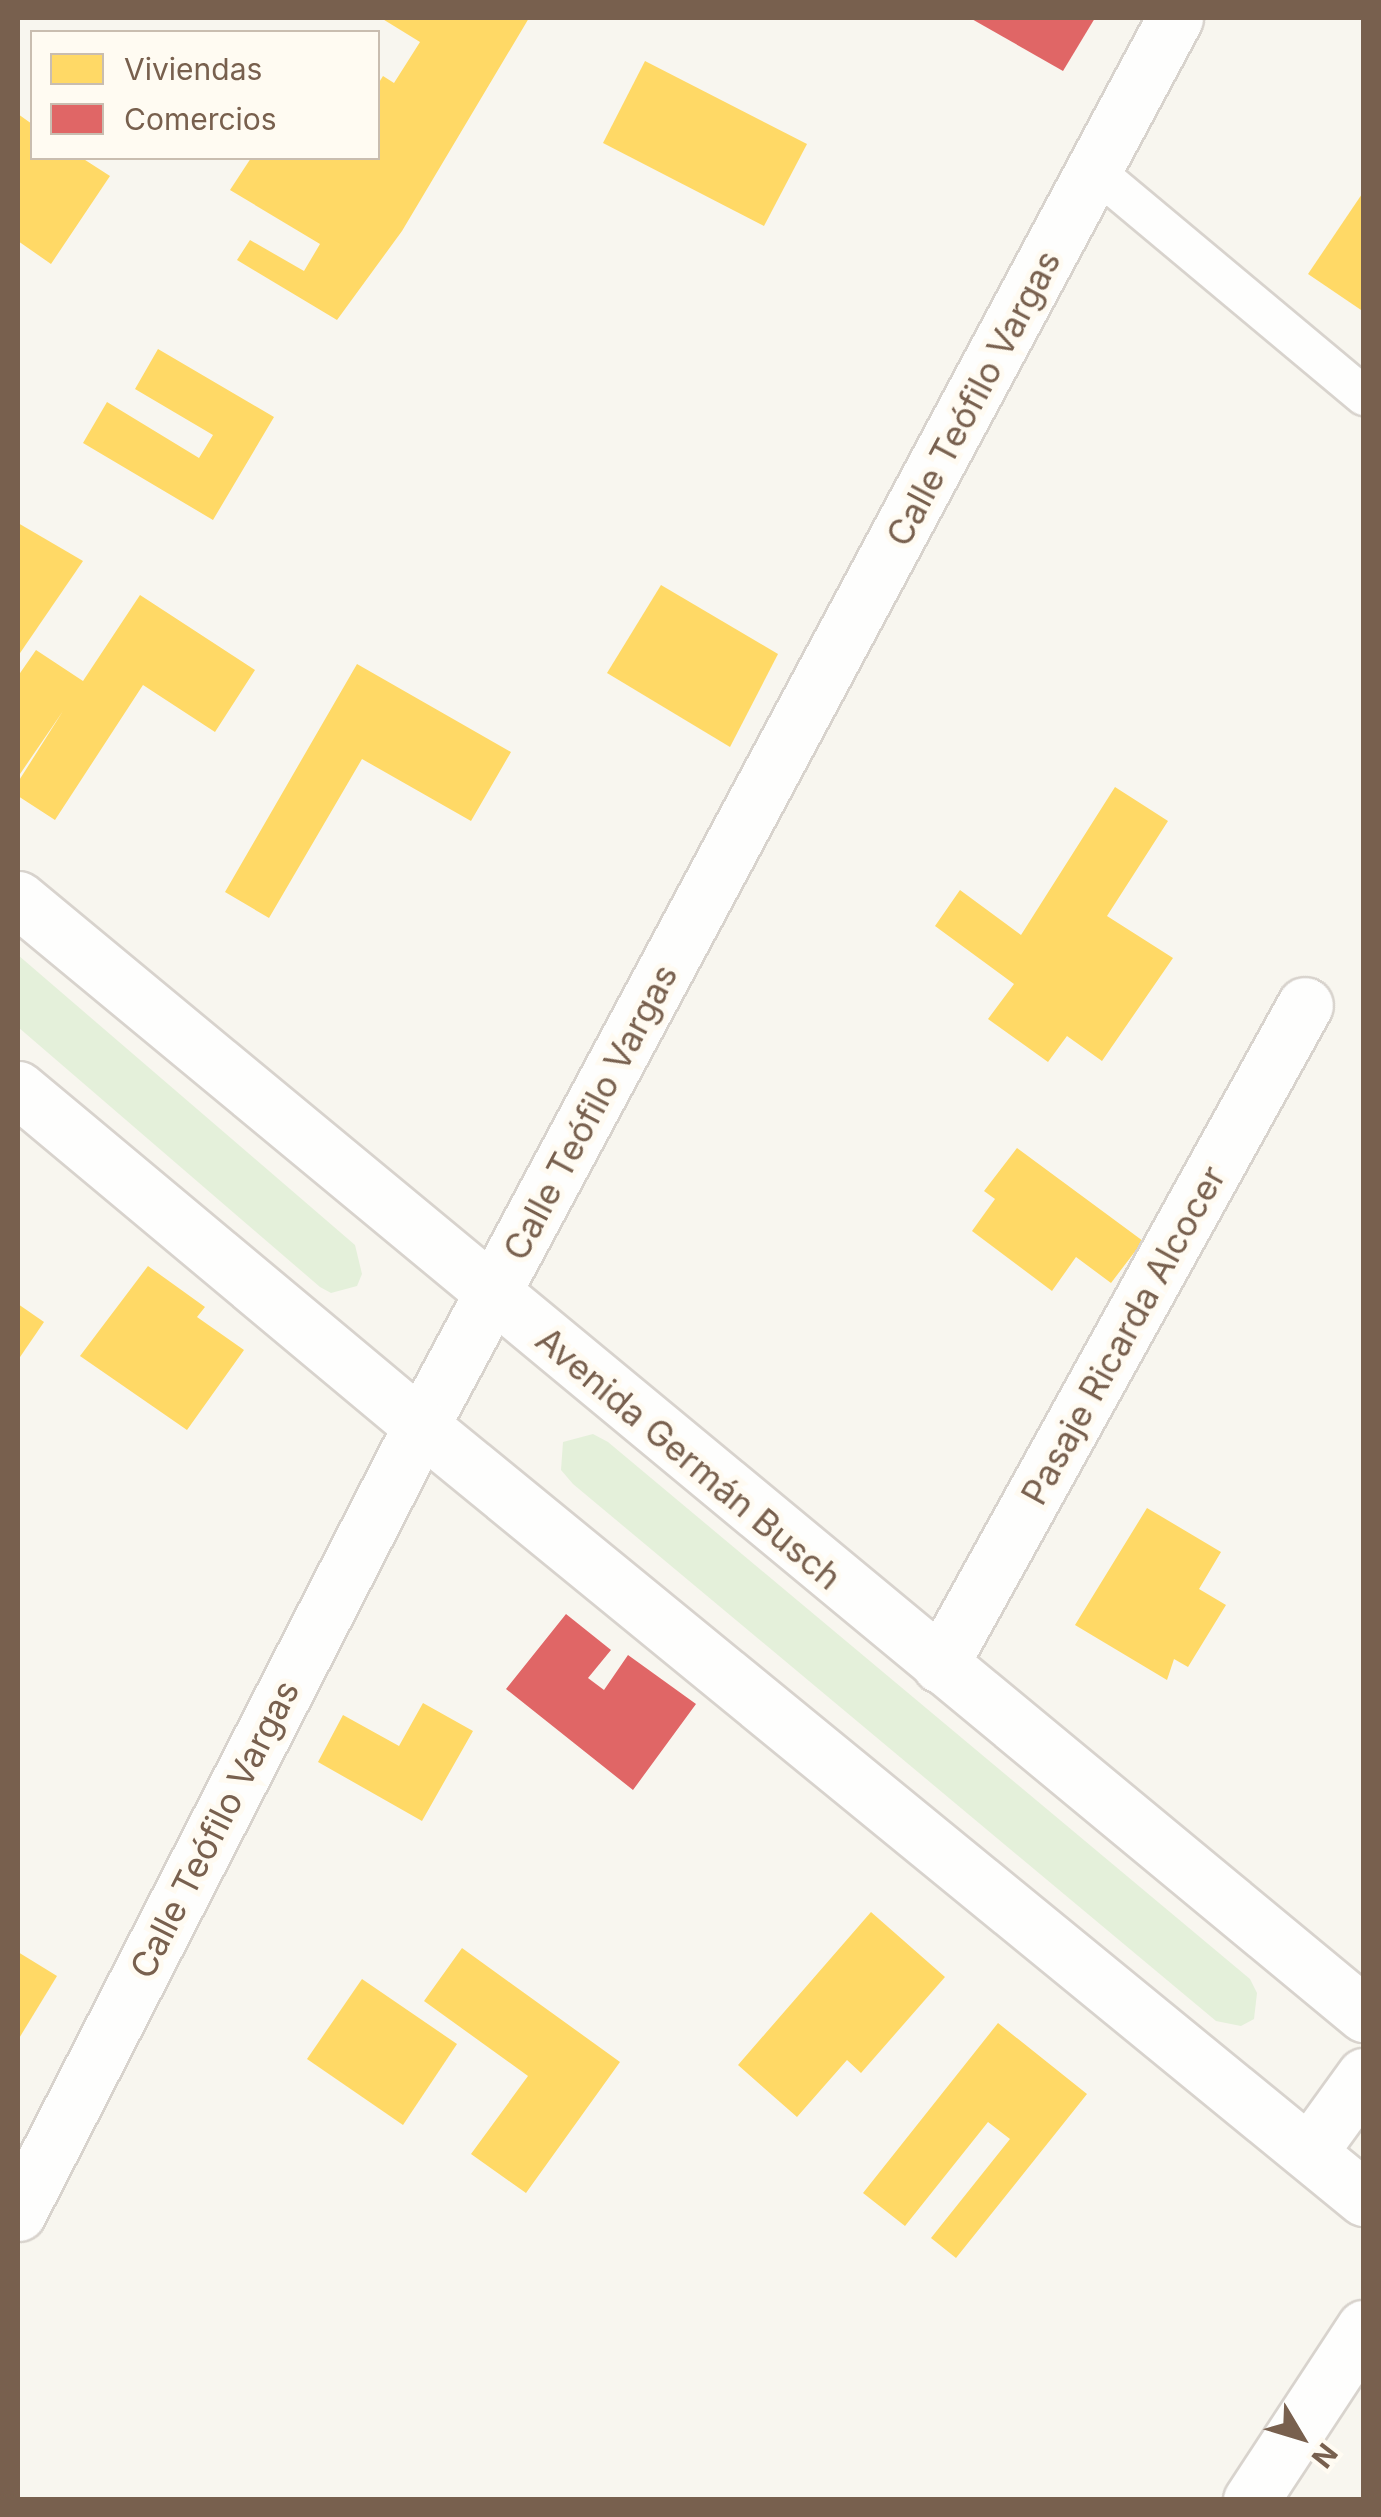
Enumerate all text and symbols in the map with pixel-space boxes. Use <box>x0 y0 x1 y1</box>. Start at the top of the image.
legend <box>30 30 380 160</box>
text: Viviendas <box>124 51 262 87</box>
text: Comercios <box>124 101 277 137</box>
street label: Calle Teófilo Vargas <box>877 243 1069 553</box>
street label: Calle Teófilo Vargas <box>494 957 686 1267</box>
street label: Pasaje Ricarda Alcocer <box>1012 1158 1234 1512</box>
street label: Avenida Germán Busch <box>528 1318 850 1598</box>
street label: Calle Teófilo Vargas <box>121 1673 307 1985</box>
north arrow <box>1251 2387 1351 2487</box>
text: N <box>1305 2437 1345 2474</box>

